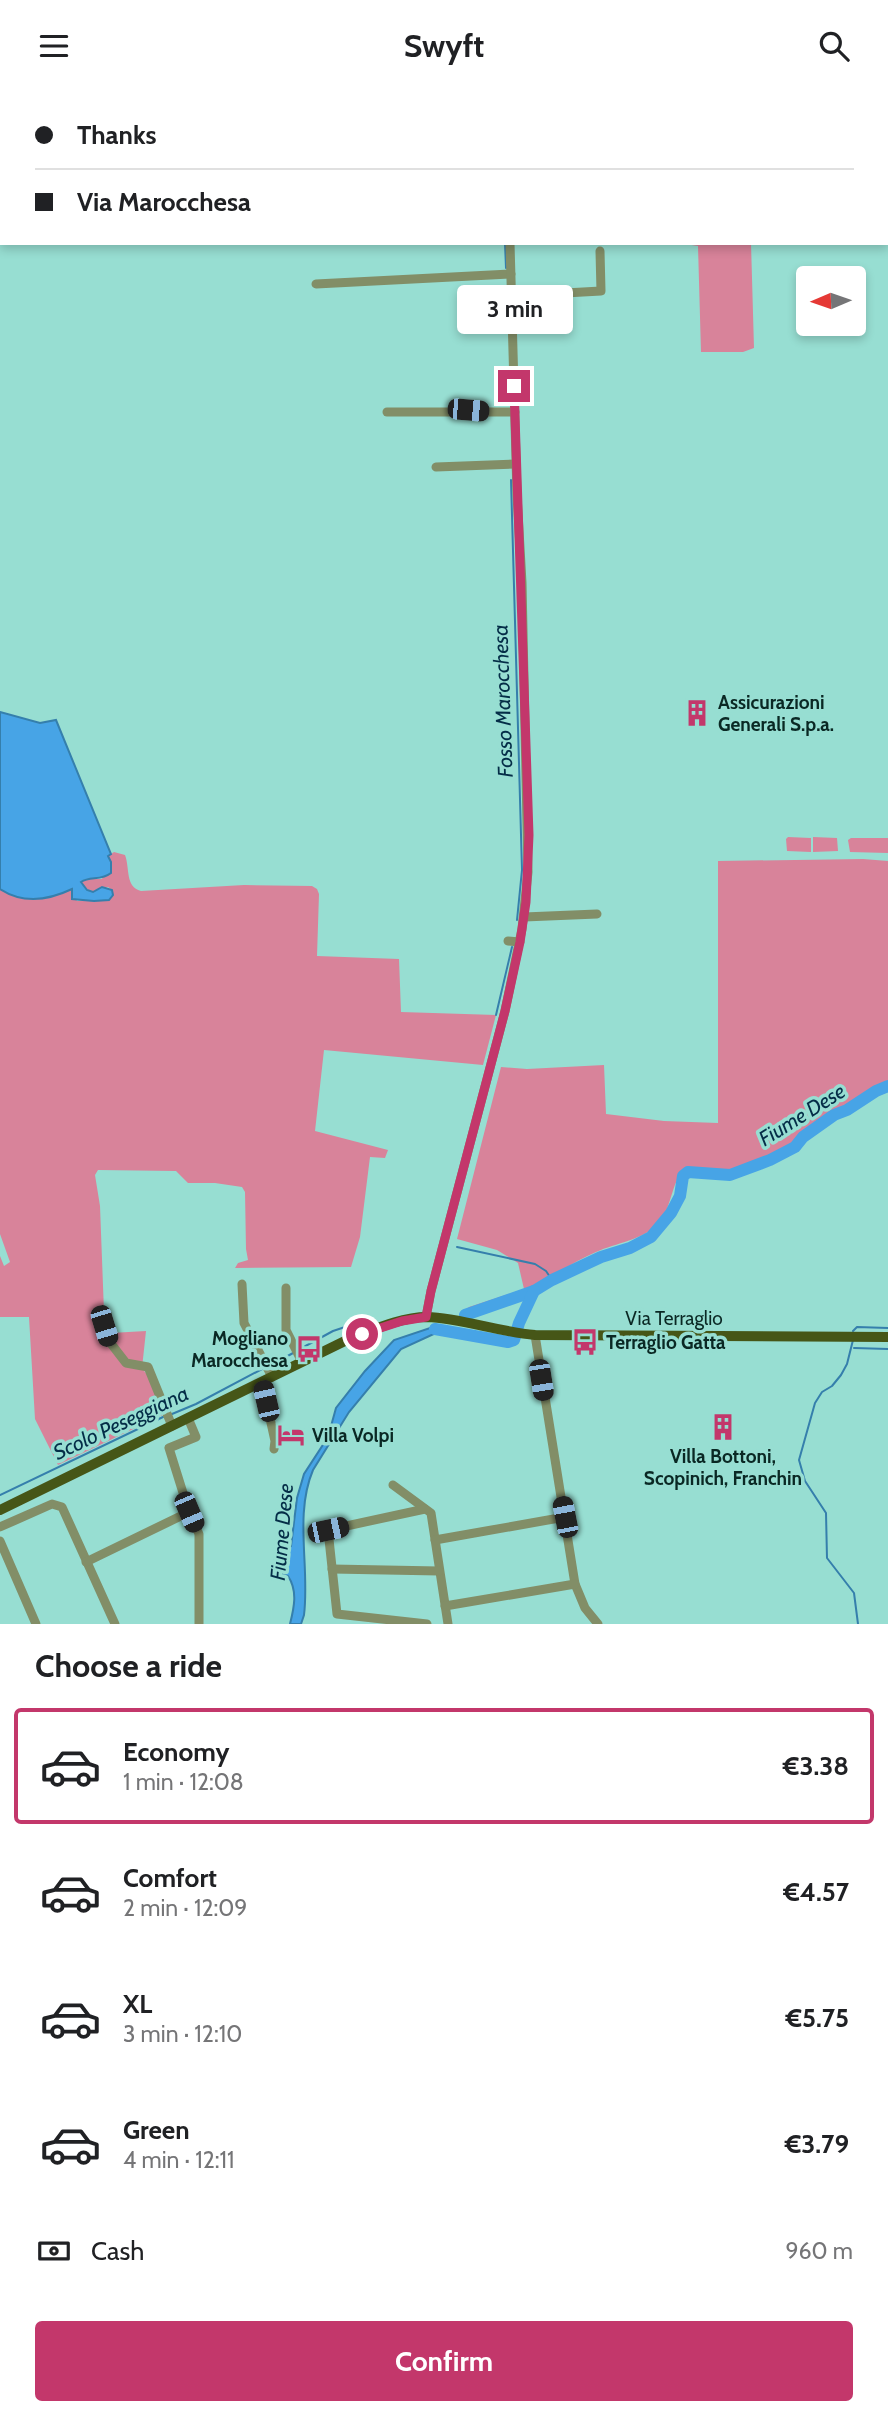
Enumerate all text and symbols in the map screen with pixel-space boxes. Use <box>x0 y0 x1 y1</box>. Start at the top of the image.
text: Swyft <box>404 26 484 65</box>
icon: menu <box>35 27 73 65</box>
icon: search <box>815 27 853 65</box>
text: Thanks <box>77 119 157 151</box>
text: Via Marocchesa <box>77 186 251 218</box>
north arrow <box>796 266 866 336</box>
map controls <box>796 266 866 336</box>
callout: 3 min <box>456 285 572 334</box>
text: 3 min <box>487 295 543 323</box>
route end <box>498 370 530 402</box>
car <box>447 398 490 422</box>
water label: Fosso Marocchesa <box>487 624 518 778</box>
place label: Assicurazioni Generali S.p.a. <box>718 691 834 736</box>
building icon: Assicurazioni Generali S.p.a. <box>682 698 712 728</box>
water label: Fiume Dese <box>754 1078 850 1151</box>
car <box>88 1303 121 1349</box>
street label: Via Terraglio <box>625 1307 723 1330</box>
route start <box>346 1318 378 1350</box>
place label: Mogliano Marocchesa <box>191 1327 289 1372</box>
bus stop icon: Terraglio Gatta <box>570 1327 600 1357</box>
place label: Terraglio Gatta <box>606 1331 726 1354</box>
bus stop icon: Mogliano Marocchesa <box>294 1334 324 1364</box>
car <box>528 1358 555 1402</box>
car <box>252 1378 281 1424</box>
water label: Scolo Peseggiana <box>49 1380 192 1465</box>
building icon: Villa Bottoni, Scopinich, Franchin <box>708 1412 738 1442</box>
hotel icon: Villa Volpi <box>276 1420 306 1450</box>
place label: Villa Volpi <box>312 1424 394 1447</box>
place label: Villa Bottoni, Scopinich, Franchin <box>644 1445 802 1490</box>
water label: Fiume Dese <box>265 1482 298 1581</box>
car <box>172 1489 207 1535</box>
car <box>551 1494 580 1540</box>
car <box>306 1515 351 1545</box>
text: Choose a ride <box>35 1646 222 1685</box>
icon: car <box>39 1735 102 1798</box>
text: Economy <box>123 1736 229 1768</box>
text: €3.38 <box>783 1750 849 1782</box>
text: 1 min · 12:08 <box>123 1768 244 1796</box>
icon: car <box>39 1861 102 1924</box>
text: Comfort <box>123 1862 217 1894</box>
text: €4.57 <box>783 1876 849 1908</box>
text: 2 min · 12:09 <box>123 1894 247 1922</box>
icon: car <box>39 1987 102 2050</box>
text: XL <box>123 1988 152 2020</box>
text: €5.75 <box>785 2002 849 2034</box>
text: 3 min · 12:10 <box>123 2020 242 2048</box>
icon: car <box>39 2113 102 2176</box>
text: Green <box>123 2114 190 2146</box>
text: €3.79 <box>785 2128 849 2160</box>
text: 4 min · 12:11 <box>123 2146 235 2174</box>
icon: cash <box>35 2232 73 2270</box>
text: Cash <box>91 2235 144 2267</box>
text: 960 m <box>785 2237 853 2265</box>
button: Confirm <box>35 2321 853 2401</box>

